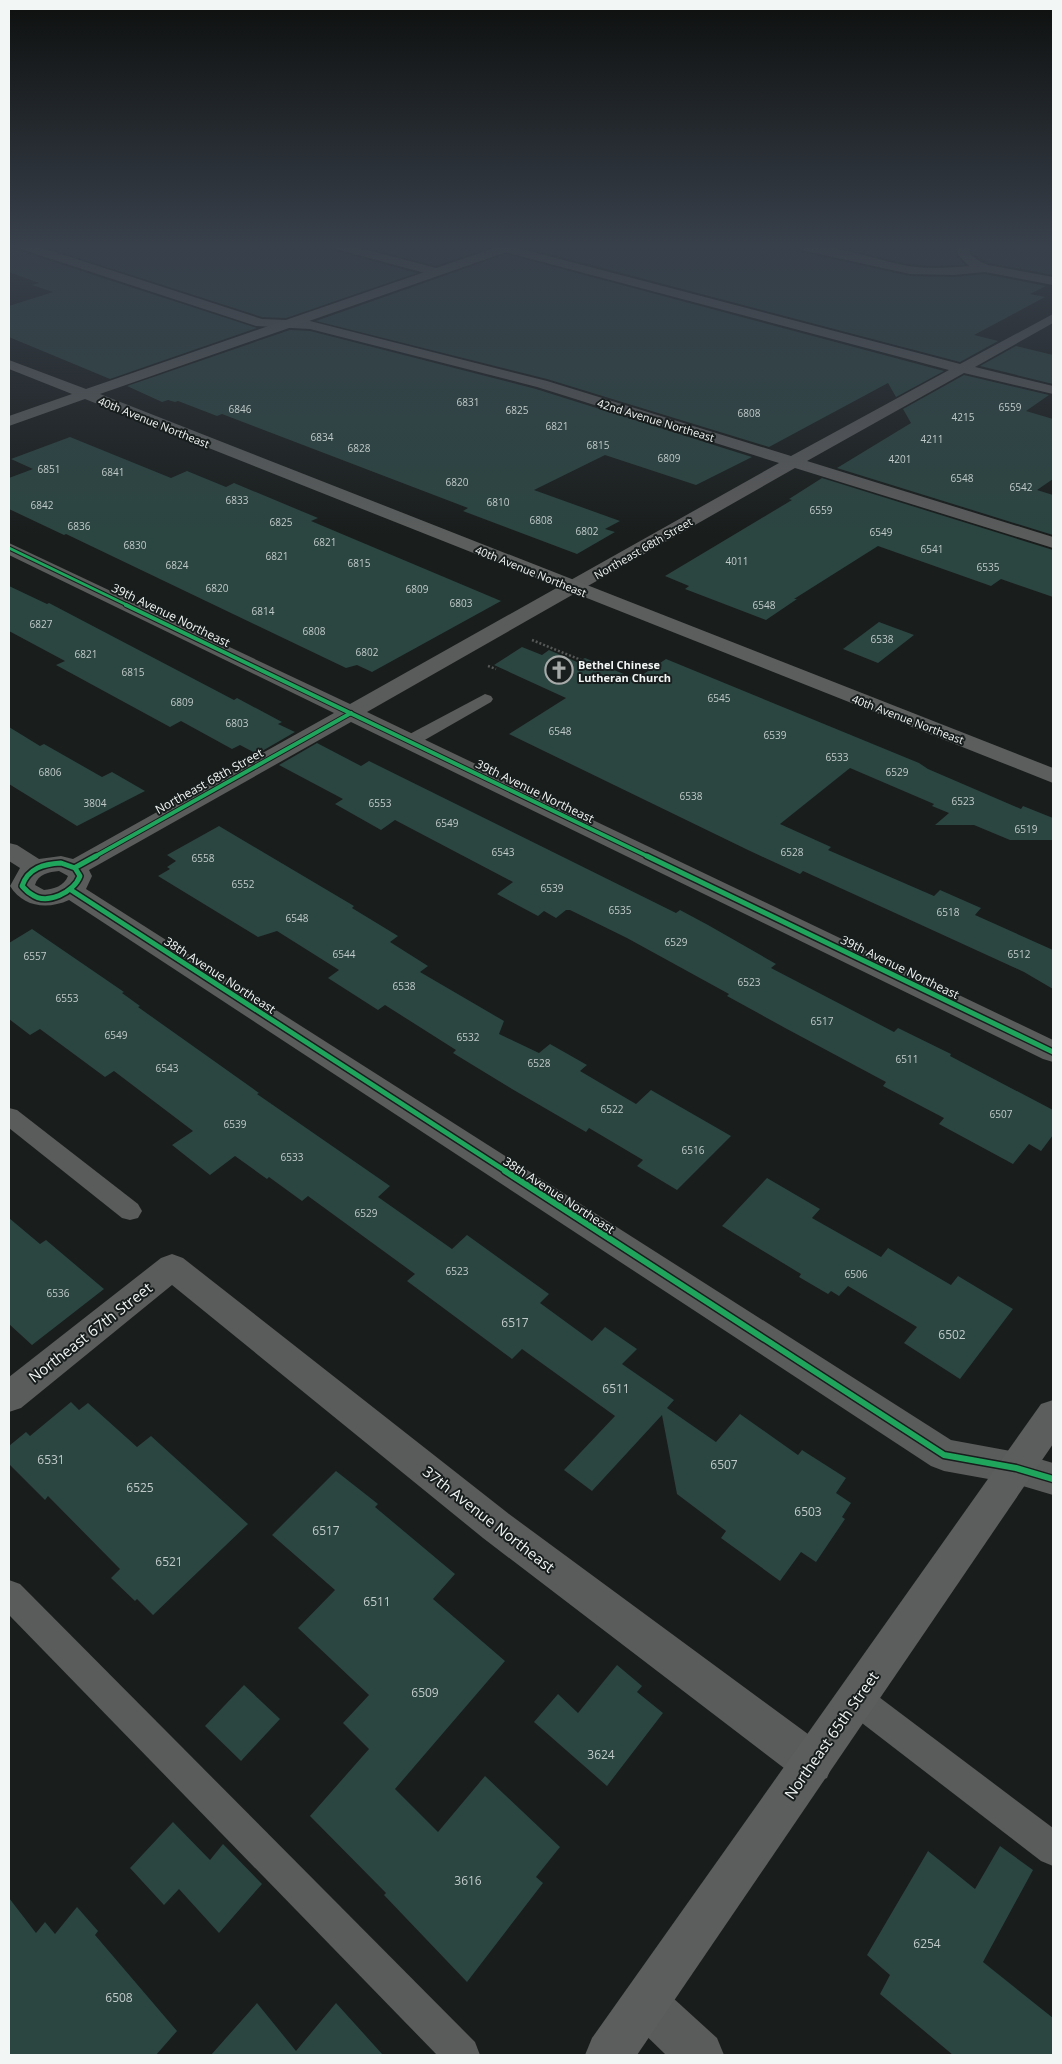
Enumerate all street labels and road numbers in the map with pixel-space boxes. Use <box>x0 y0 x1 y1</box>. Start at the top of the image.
street label: 40th Avenue Northeast <box>96 393 212 451</box>
street label: 42nd Avenue Northeast <box>596 395 716 445</box>
street label: Northeast 68th Street <box>591 514 695 582</box>
street label: 40th Avenue Northeast <box>473 542 589 600</box>
street label: 39th Avenue Northeast <box>109 579 233 651</box>
street label: 40th Avenue Northeast <box>850 691 966 747</box>
street label: Northeast 68th Street <box>152 744 266 818</box>
street label: 39th Avenue Northeast <box>473 755 597 827</box>
street label: 39th Avenue Northeast <box>838 931 962 1003</box>
street label: 38th Avenue Northeast <box>161 933 279 1017</box>
street label: 38th Avenue Northeast <box>500 1153 618 1237</box>
street label: Northeast 67th Street <box>24 1277 156 1387</box>
street label: 37th Avenue Northeast <box>419 1461 559 1577</box>
street label: Northeast 65th Street <box>779 1667 883 1803</box>

